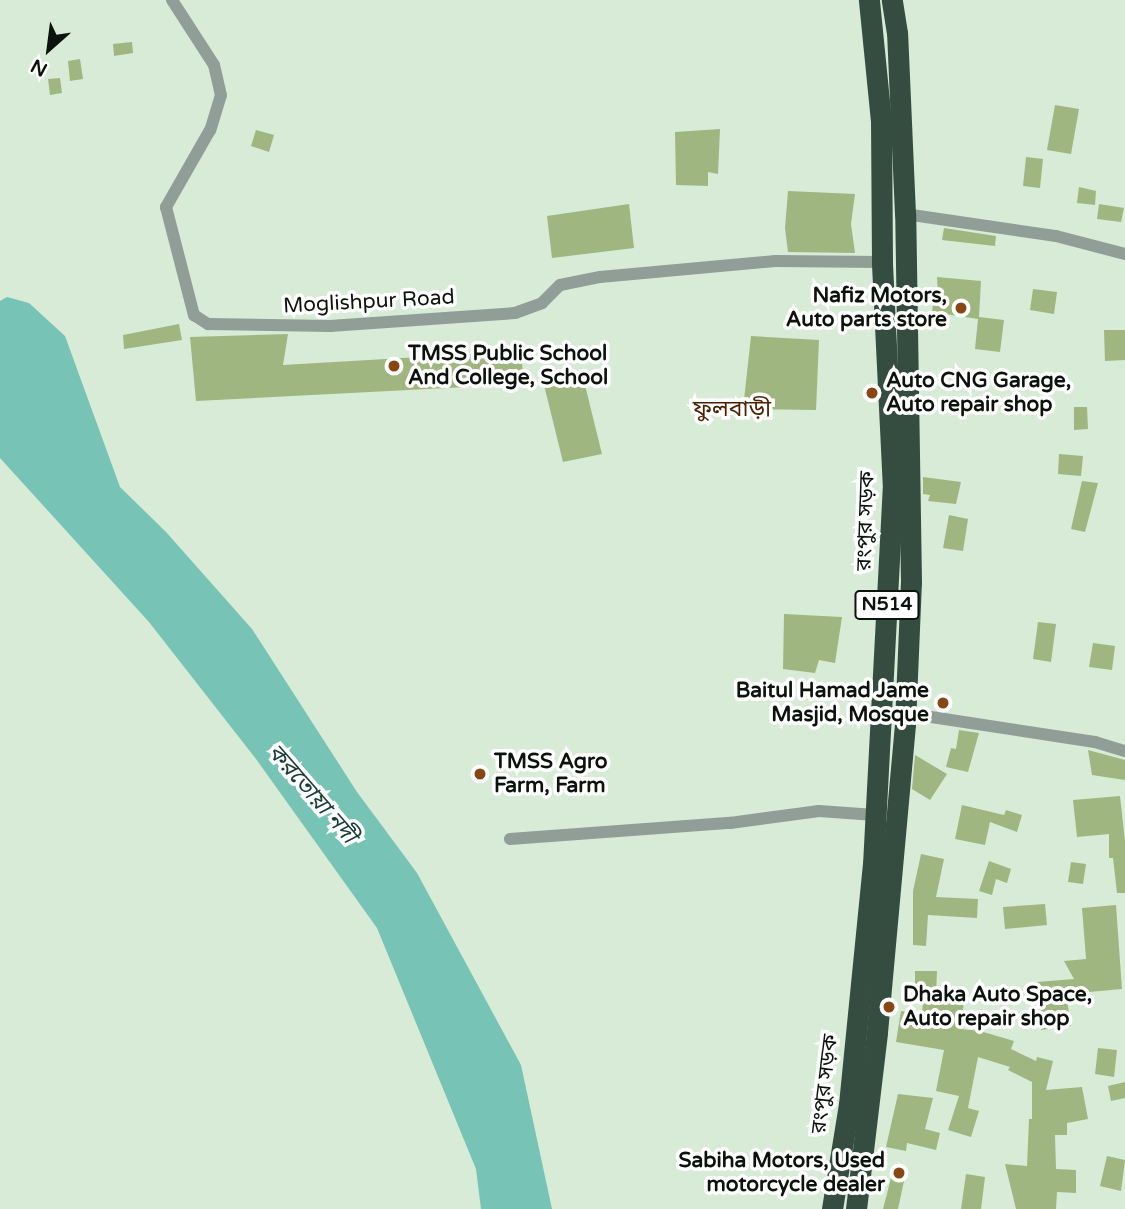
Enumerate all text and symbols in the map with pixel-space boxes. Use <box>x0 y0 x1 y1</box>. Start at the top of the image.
north arrow <box>14 14 84 84</box>
text: N <box>27 54 51 81</box>
place label: Nafiz Motors, Auto parts store <box>786 283 947 333</box>
street label: Moglishpur Road <box>283 285 455 319</box>
marker: Nafiz Motors, Auto parts store <box>953 300 969 316</box>
place label: TMSS Public School And College, School <box>408 341 608 391</box>
marker: TMSS Public School And College, School <box>386 358 402 374</box>
place label: Auto CNG Garage, Auto repair shop <box>886 368 1071 418</box>
marker: Auto CNG Garage, Auto repair shop <box>864 385 880 401</box>
district label: ফুলবাড়ী <box>693 395 771 423</box>
street label: রংপুর সড়ক <box>852 471 880 571</box>
road number: N514 <box>854 590 920 620</box>
place label: Baitul Hamad Jame Masjid, Mosque <box>736 678 929 728</box>
marker: Baitul Hamad Jame Masjid, Mosque <box>935 695 951 711</box>
water label: করতোয়া নদী <box>262 739 362 849</box>
place label: TMSS Agro Farm, Farm <box>494 749 608 799</box>
marker: TMSS Agro Farm, Farm <box>472 766 488 782</box>
place label: Dhaka Auto Space, Auto repair shop <box>903 982 1092 1032</box>
marker: Dhaka Auto Space, Auto repair shop <box>881 999 897 1015</box>
street label: রংপুর সড়ক <box>806 1033 844 1135</box>
place label: Sabiha Motors, Used motorcycle dealer <box>679 1148 885 1198</box>
marker: Sabiha Motors, Used motorcycle dealer <box>891 1165 907 1181</box>

